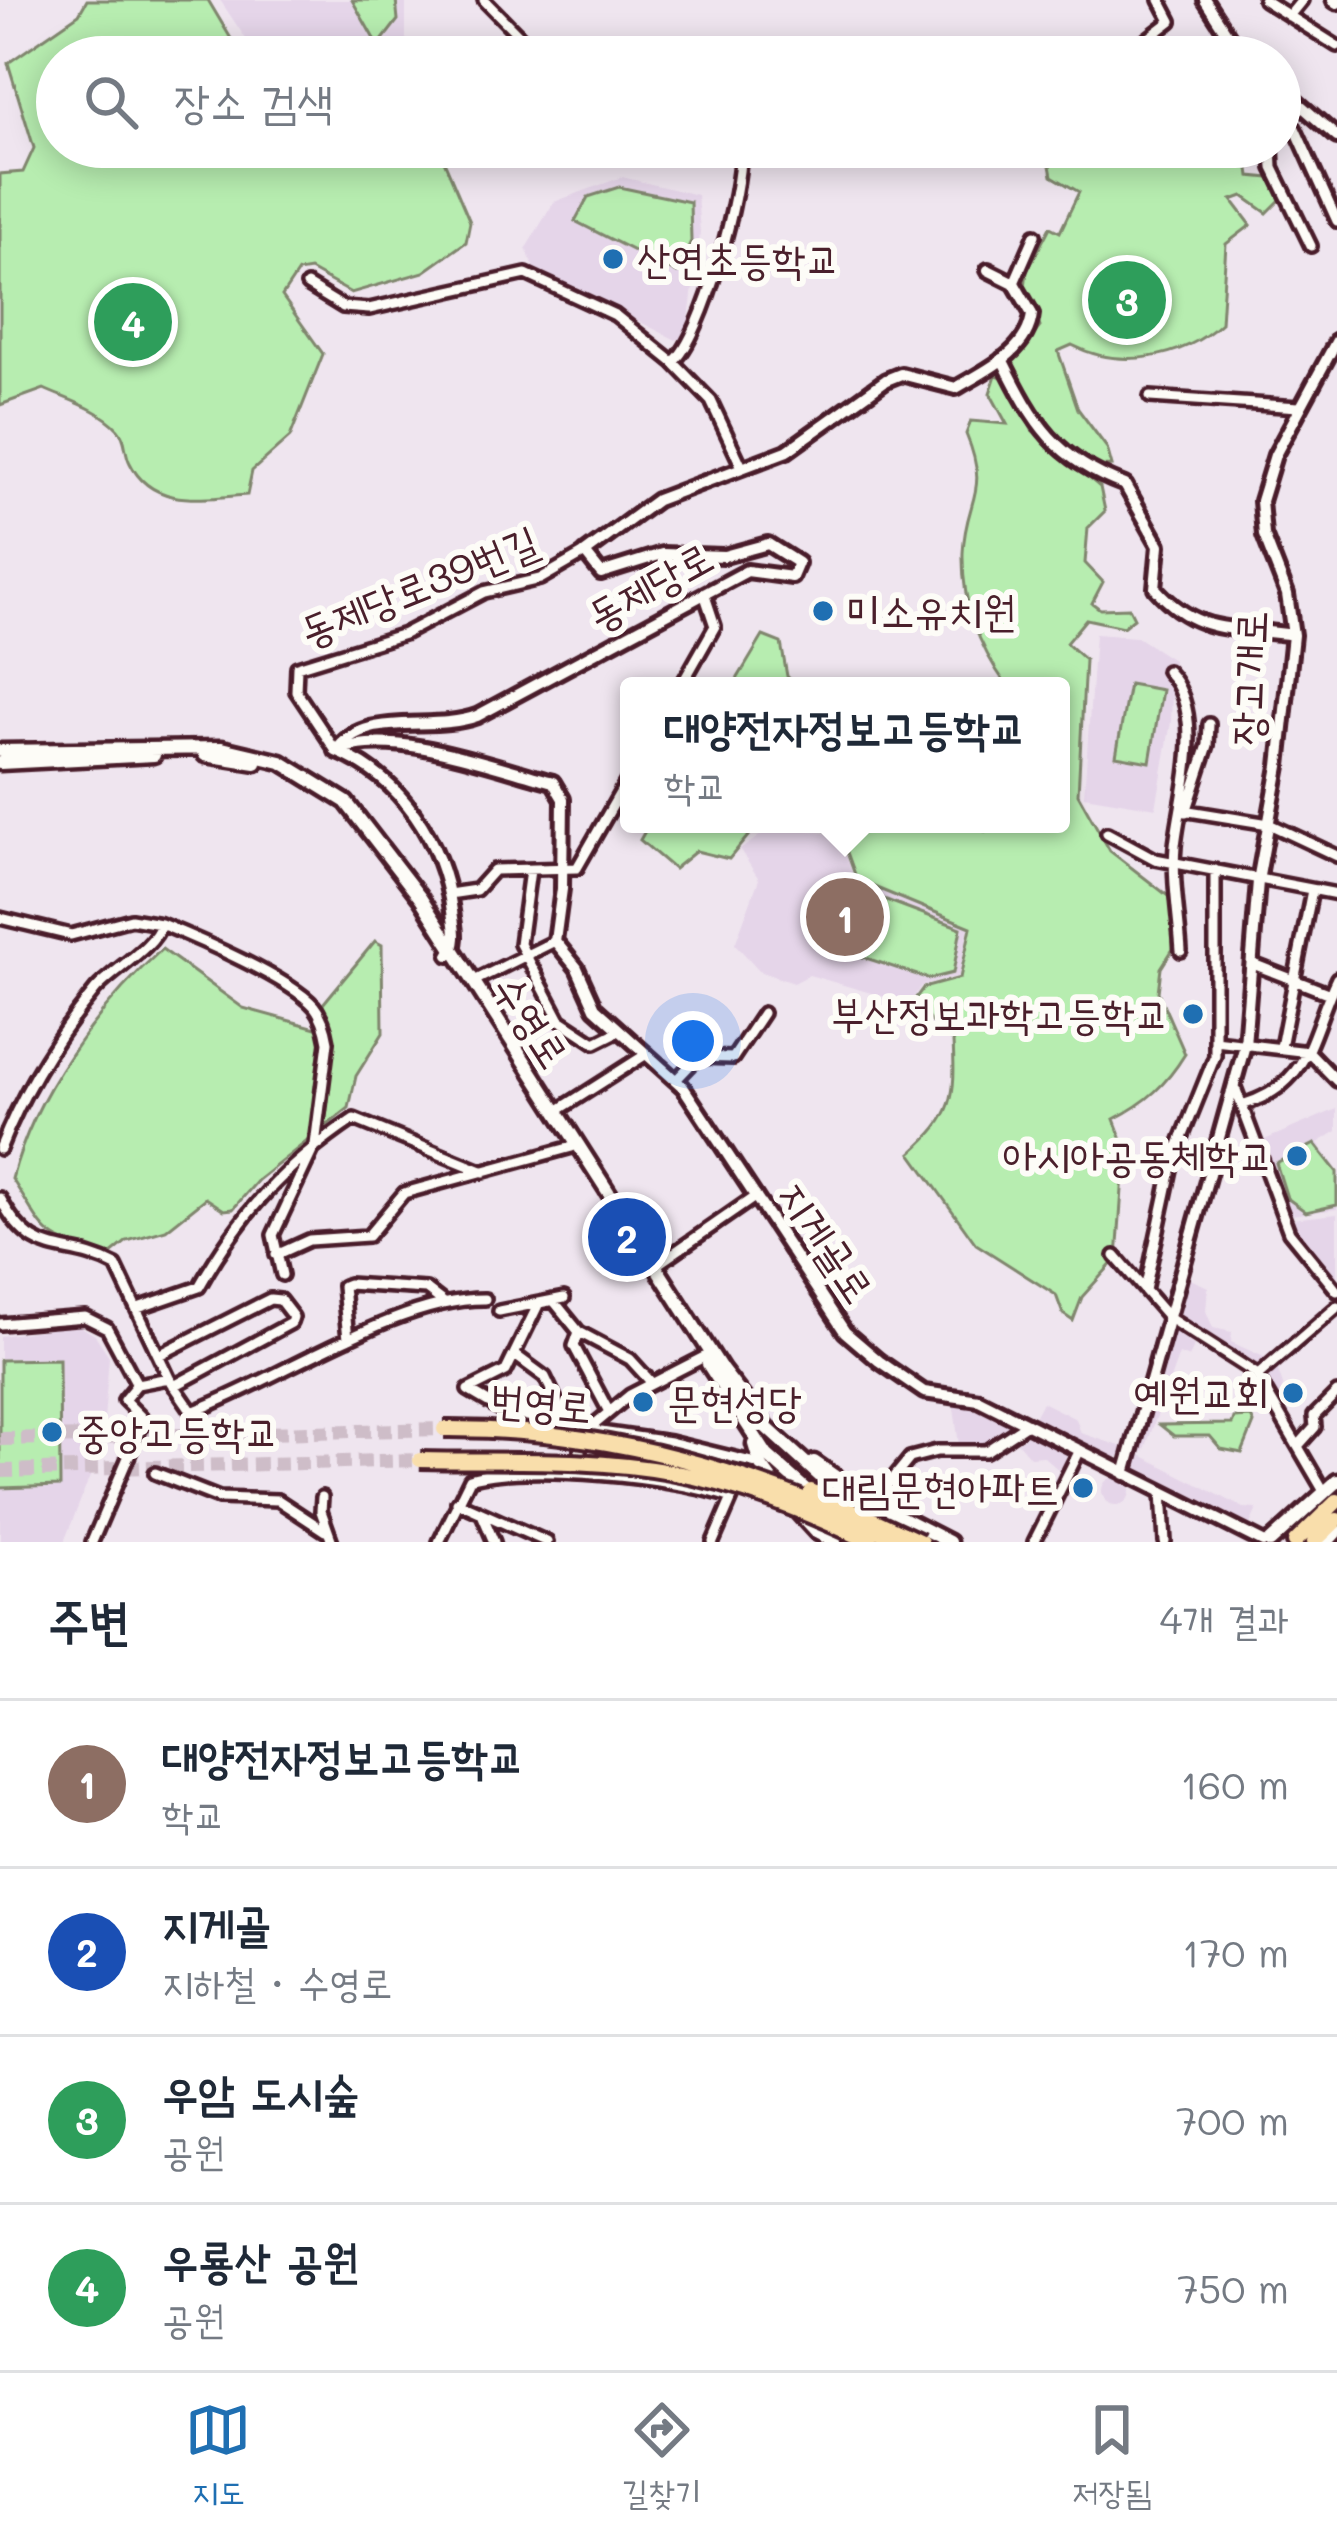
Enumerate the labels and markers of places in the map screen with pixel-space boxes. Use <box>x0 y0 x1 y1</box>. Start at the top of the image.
place label: 산연초등학교 <box>637 230 840 285</box>
marker: 산연초등학교 <box>600 246 626 272</box>
pin: 3 <box>1088 255 1166 345</box>
pin: 4 <box>94 277 172 367</box>
place label: 미소유치원 <box>847 582 1016 637</box>
marker: 미소유치원 <box>810 598 836 624</box>
pin: 1 <box>806 872 884 962</box>
place label: 부산정보과학고등학교 <box>831 985 1169 1040</box>
marker: 부산정보과학고등학교 <box>1180 1001 1206 1027</box>
place label: 아시아공동체학교 <box>1003 1127 1273 1182</box>
marker: 아시아공동체학교 <box>1284 1143 1310 1169</box>
pin: 2 <box>588 1192 666 1282</box>
place label: 예원교회 <box>1134 1364 1269 1419</box>
place label: 문현성당 <box>667 1373 802 1428</box>
marker: 예원교회 <box>1280 1380 1306 1406</box>
marker: 문현성당 <box>630 1389 656 1415</box>
place label: 중앙고등학교 <box>76 1403 279 1458</box>
marker: 중앙고등학교 <box>39 1419 65 1445</box>
place label: 대림문현아파트 <box>822 1459 1059 1514</box>
marker: 대림문현아파트 <box>1070 1475 1096 1501</box>

